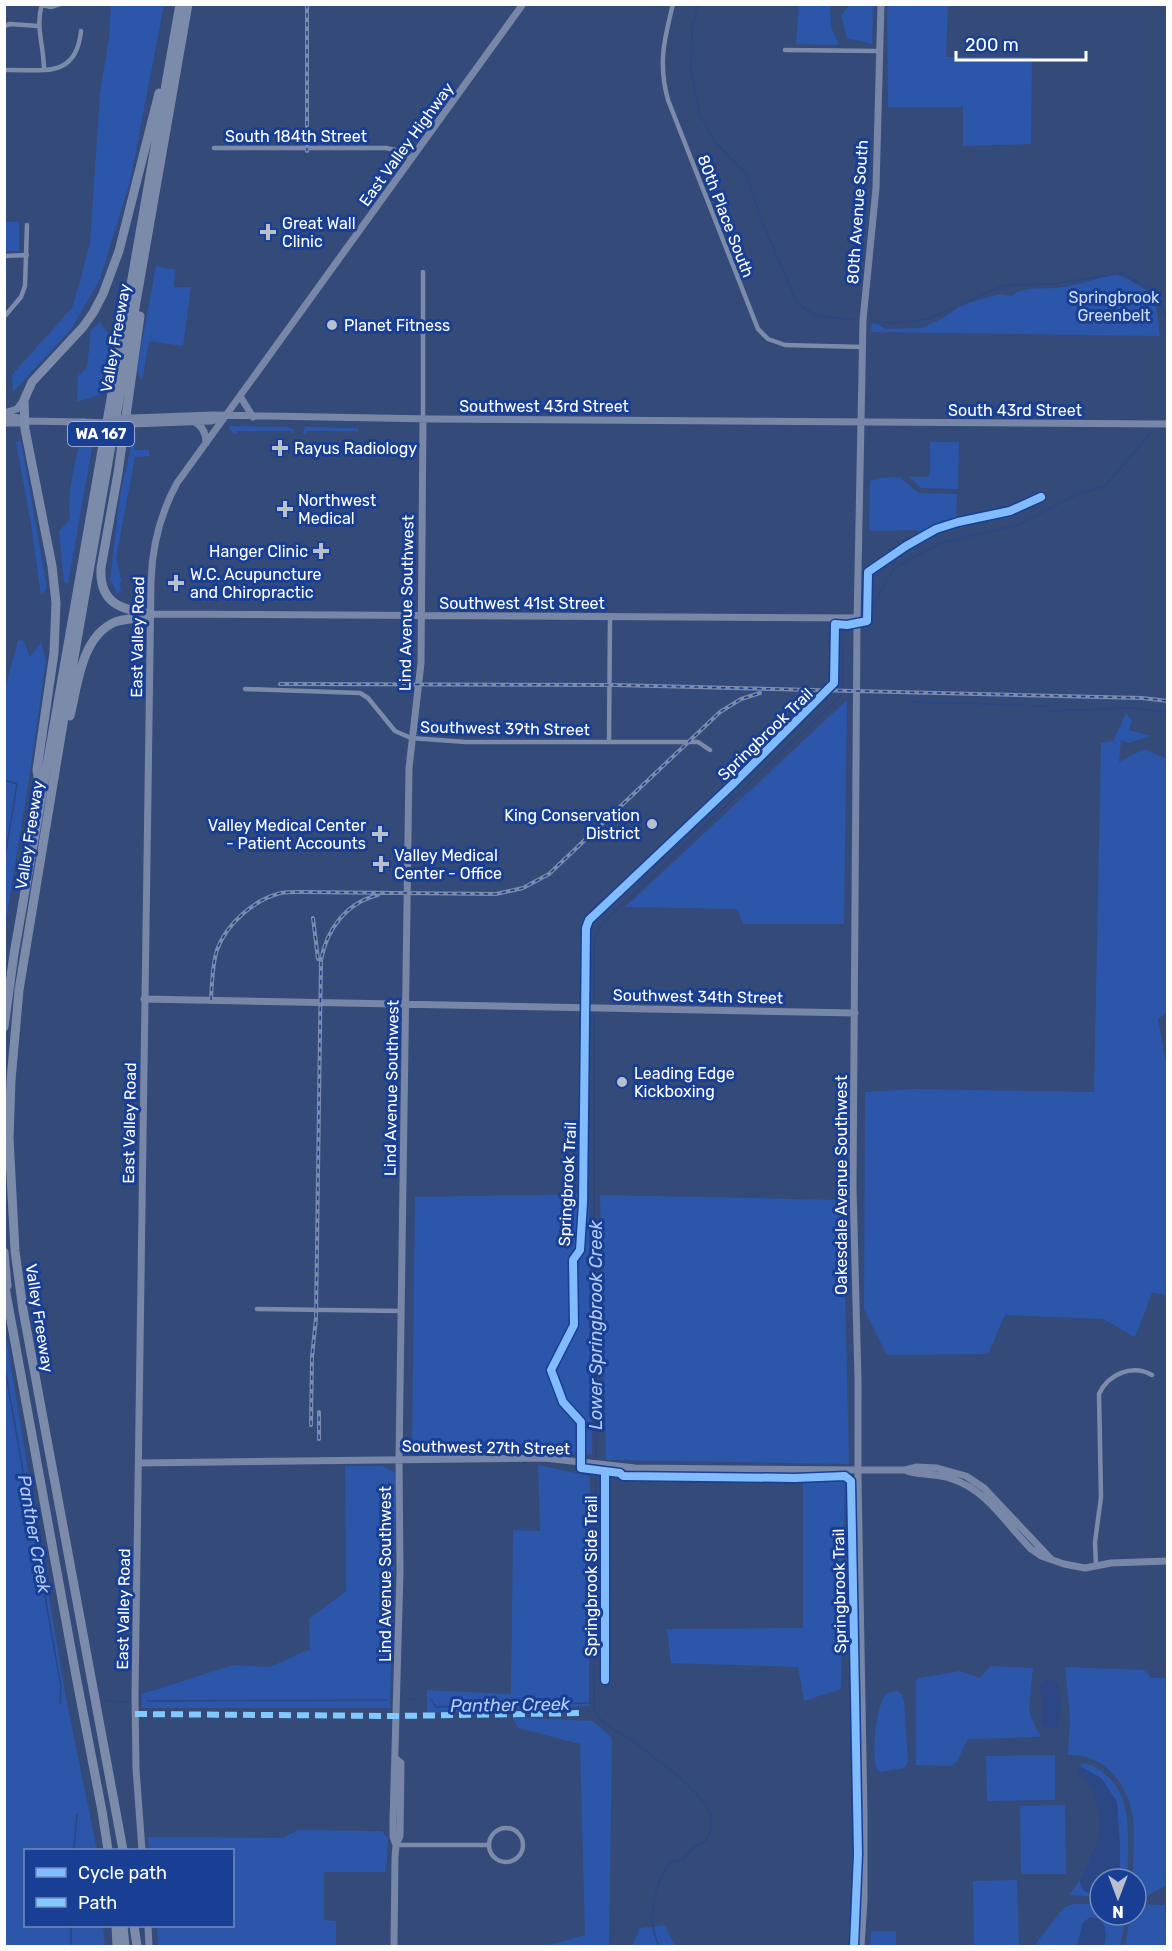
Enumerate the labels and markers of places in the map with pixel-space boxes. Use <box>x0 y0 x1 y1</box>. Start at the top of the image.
place label: Great Wall Clinic <box>282 214 356 251</box>
marker: Great Wall Clinic <box>259 223 277 241</box>
place label: Planet Fitness <box>344 316 450 335</box>
marker: Planet Fitness <box>325 318 339 332</box>
marker: Rayus Radiology <box>271 439 289 457</box>
place label: Rayus Radiology <box>294 439 417 458</box>
place label: Northwest Medical <box>298 491 376 528</box>
marker: Northwest Medical <box>276 500 294 518</box>
place label: Hanger Clinic <box>209 542 308 561</box>
marker: Hanger Clinic <box>312 542 330 560</box>
place label: W.C. Acupuncture and Chiropractic <box>190 565 322 602</box>
marker: W.C. Acupuncture and Chiropractic <box>167 574 185 592</box>
place label: King Conservation District <box>504 806 640 843</box>
place label: Valley Medical Center - Patient Accounts <box>208 816 366 853</box>
marker: King Conservation District <box>645 817 659 831</box>
marker: Valley Medical Center - Patient Accounts <box>371 825 389 843</box>
place label: Valley Medical Center - Office <box>394 846 502 883</box>
marker: Valley Medical Center - Office <box>372 855 390 873</box>
place label: Leading Edge Kickboxing <box>634 1064 735 1101</box>
marker: Leading Edge Kickboxing <box>615 1075 629 1089</box>

